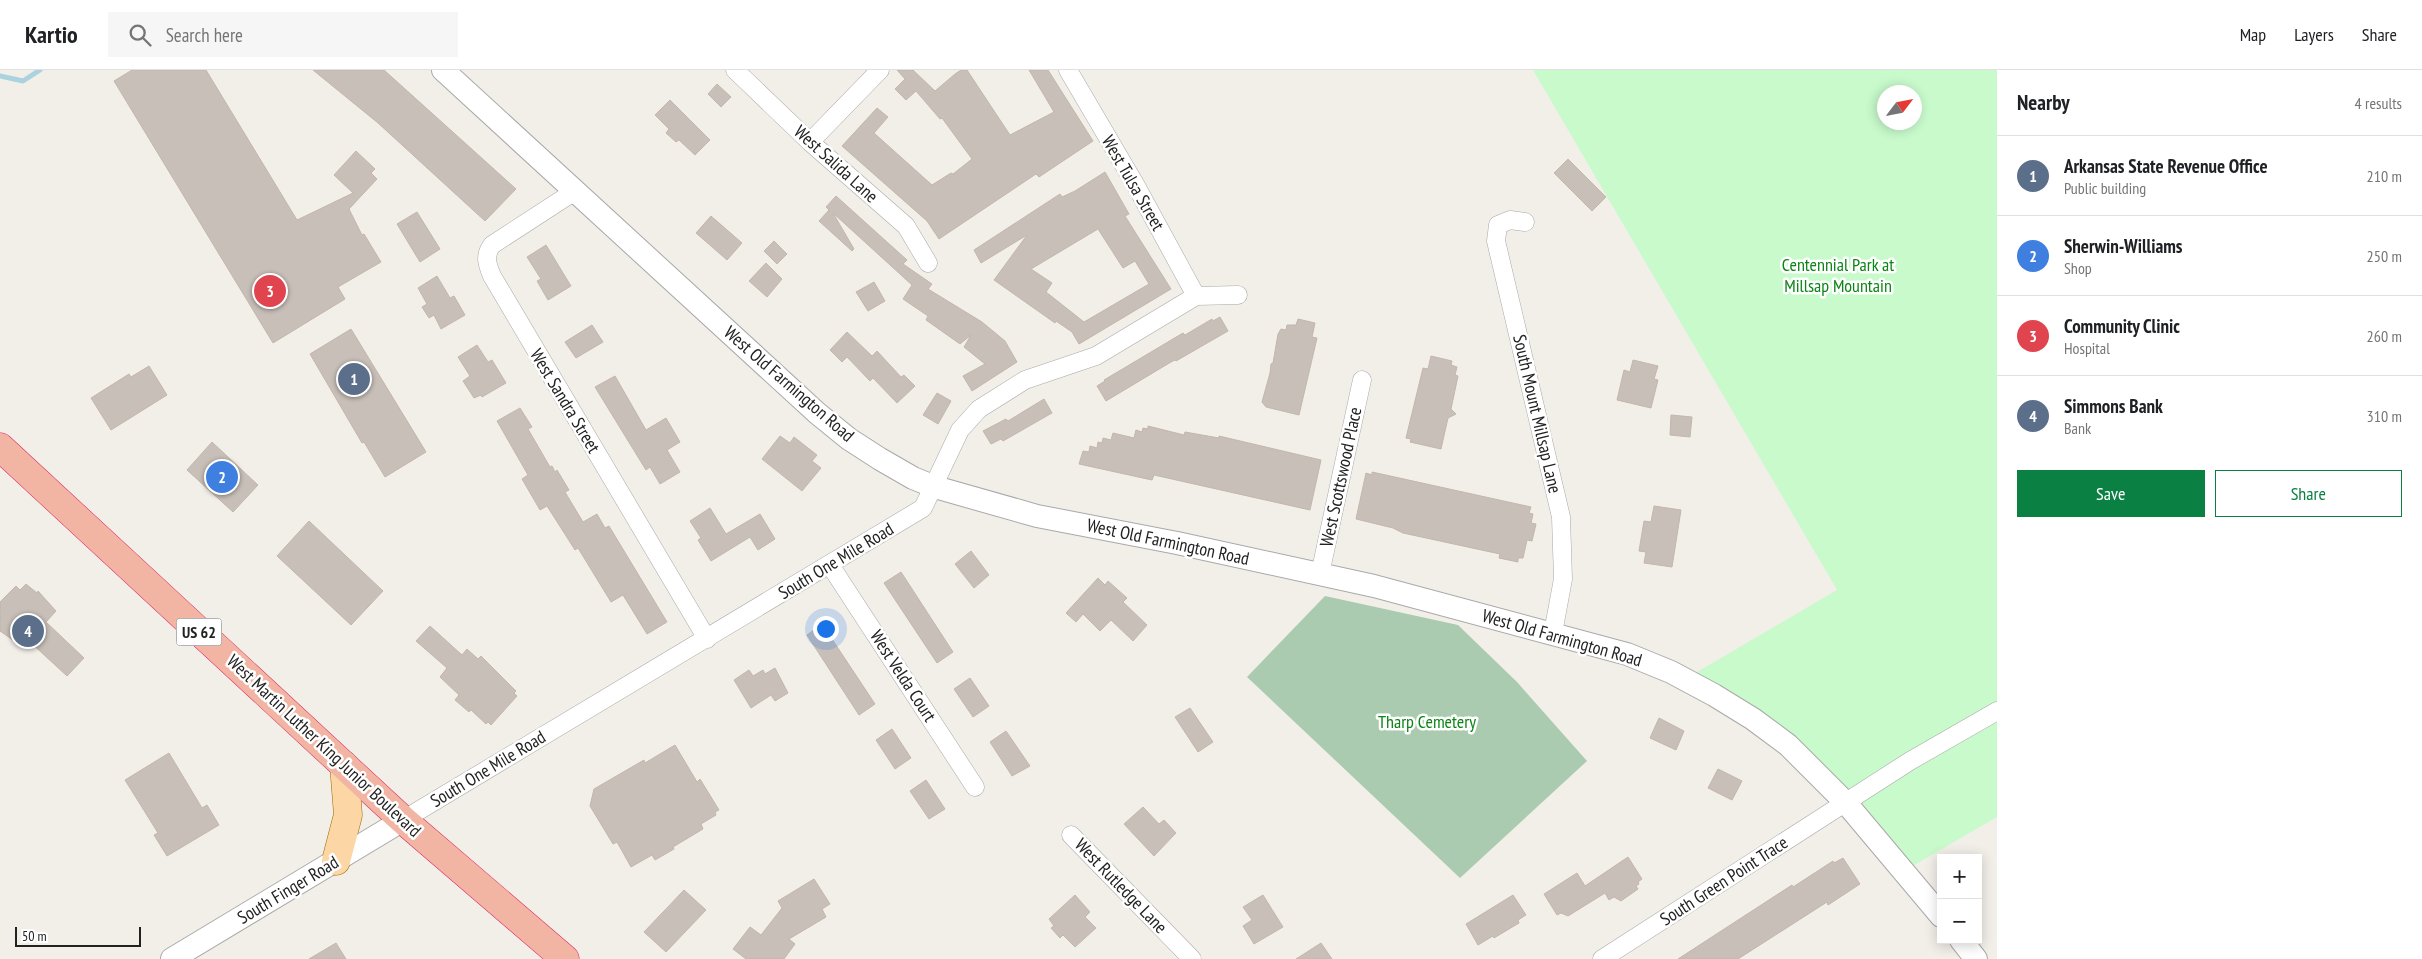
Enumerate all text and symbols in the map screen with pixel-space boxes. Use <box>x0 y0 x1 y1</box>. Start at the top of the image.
search box <box>108 12 458 57</box>
text: Kartio <box>25 19 78 50</box>
icon: search <box>126 21 154 49</box>
text: Search here <box>166 23 243 47</box>
text: Map <box>2240 23 2266 46</box>
text: Layers <box>2294 23 2334 46</box>
text: Share <box>2362 23 2397 46</box>
north arrow <box>1877 85 1922 130</box>
text: Nearby <box>2017 89 2070 116</box>
text: 4 results <box>2355 93 2402 113</box>
street label: West Salida Lane <box>790 120 883 207</box>
street label: West Tulsa Street <box>1097 131 1170 235</box>
text: Arkansas State Revenue Office <box>2064 154 2268 178</box>
text: 1 <box>2029 166 2037 186</box>
text: 210 m <box>2367 166 2402 186</box>
text: Public building <box>2064 178 2146 198</box>
text: Sherwin-Williams <box>2064 234 2183 258</box>
text: 2 <box>2029 246 2037 266</box>
text: 250 m <box>2367 246 2402 266</box>
park label: Centennial Park at Millsap Mountain <box>1782 253 1894 297</box>
text: Shop <box>2064 258 2092 278</box>
pin: 3 <box>254 272 286 310</box>
text: Community Clinic <box>2064 314 2180 338</box>
street label: West Old Farmington Road <box>719 321 859 447</box>
text: 3 <box>2029 326 2037 346</box>
text: 260 m <box>2367 326 2402 346</box>
street label: South Mount Millsap Lane <box>1508 332 1567 495</box>
text: Hospital <box>2064 338 2110 358</box>
street label: West Sandra Street <box>525 344 606 457</box>
pin: 1 <box>338 360 370 398</box>
text: Simmons Bank <box>2064 394 2163 418</box>
street label: West Scottswood Place <box>1315 405 1367 549</box>
text: 4 <box>2029 406 2037 426</box>
text: 310 m <box>2367 406 2402 426</box>
text: Bank <box>2064 418 2091 438</box>
pin: 2 <box>206 458 238 496</box>
button: Save <box>2017 470 2205 517</box>
button: Share <box>2215 470 2402 517</box>
street label: West Old Farmington Road <box>1085 513 1251 570</box>
street label: South One Mile Road <box>774 517 898 604</box>
street label: West Old Farmington Road <box>1480 604 1645 671</box>
pin: 4 <box>12 612 44 650</box>
your location <box>813 616 839 642</box>
road number: US 62 <box>176 618 222 646</box>
street label: West Velda Court <box>865 625 942 726</box>
street label: West Martin Luther King Junior Boulevard <box>222 649 426 842</box>
park label: Tharp Cemetery <box>1378 710 1476 733</box>
street label: South One Mile Road <box>426 725 550 812</box>
street label: South Green Point Trace <box>1655 831 1792 930</box>
street label: West Rutledge Lane <box>1070 833 1172 938</box>
street label: South Finger Road <box>233 850 342 929</box>
map controls <box>1937 854 1982 944</box>
button: + <box>1937 854 1982 899</box>
button: − <box>1937 899 1982 944</box>
scale bar <box>15 924 141 947</box>
text: 50 m <box>22 927 47 945</box>

